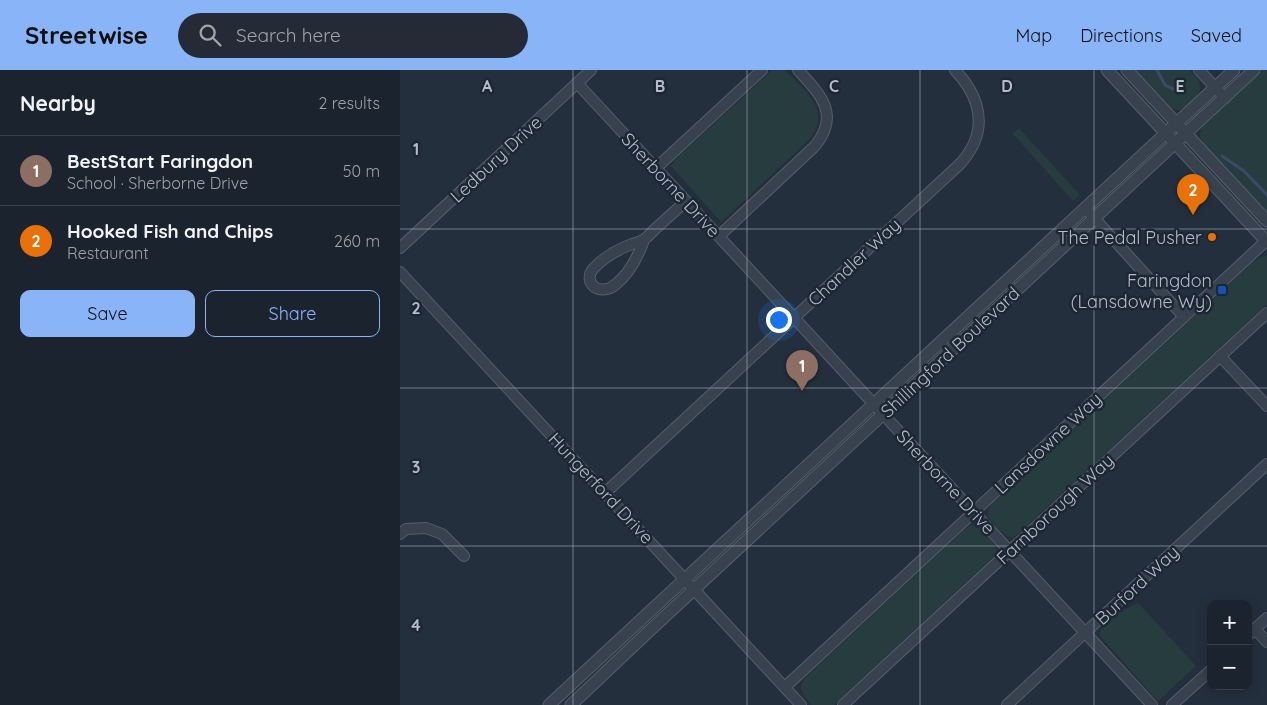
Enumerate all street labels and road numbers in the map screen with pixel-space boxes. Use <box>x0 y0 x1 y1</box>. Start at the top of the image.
street label: Ledbury Drive <box>445 111 547 207</box>
street label: Sherborne Drive <box>617 128 725 242</box>
street label: Chandler Way <box>803 213 905 311</box>
street label: Shillingford Boulevard <box>876 282 1024 422</box>
street label: Lansdowne Way <box>990 387 1106 499</box>
street label: Sherborne Drive <box>892 425 1000 539</box>
street label: Hungerford Drive <box>544 428 658 548</box>
street label: Farnborough Way <box>992 449 1118 569</box>
street label: Burford Way <box>1090 540 1184 630</box>

